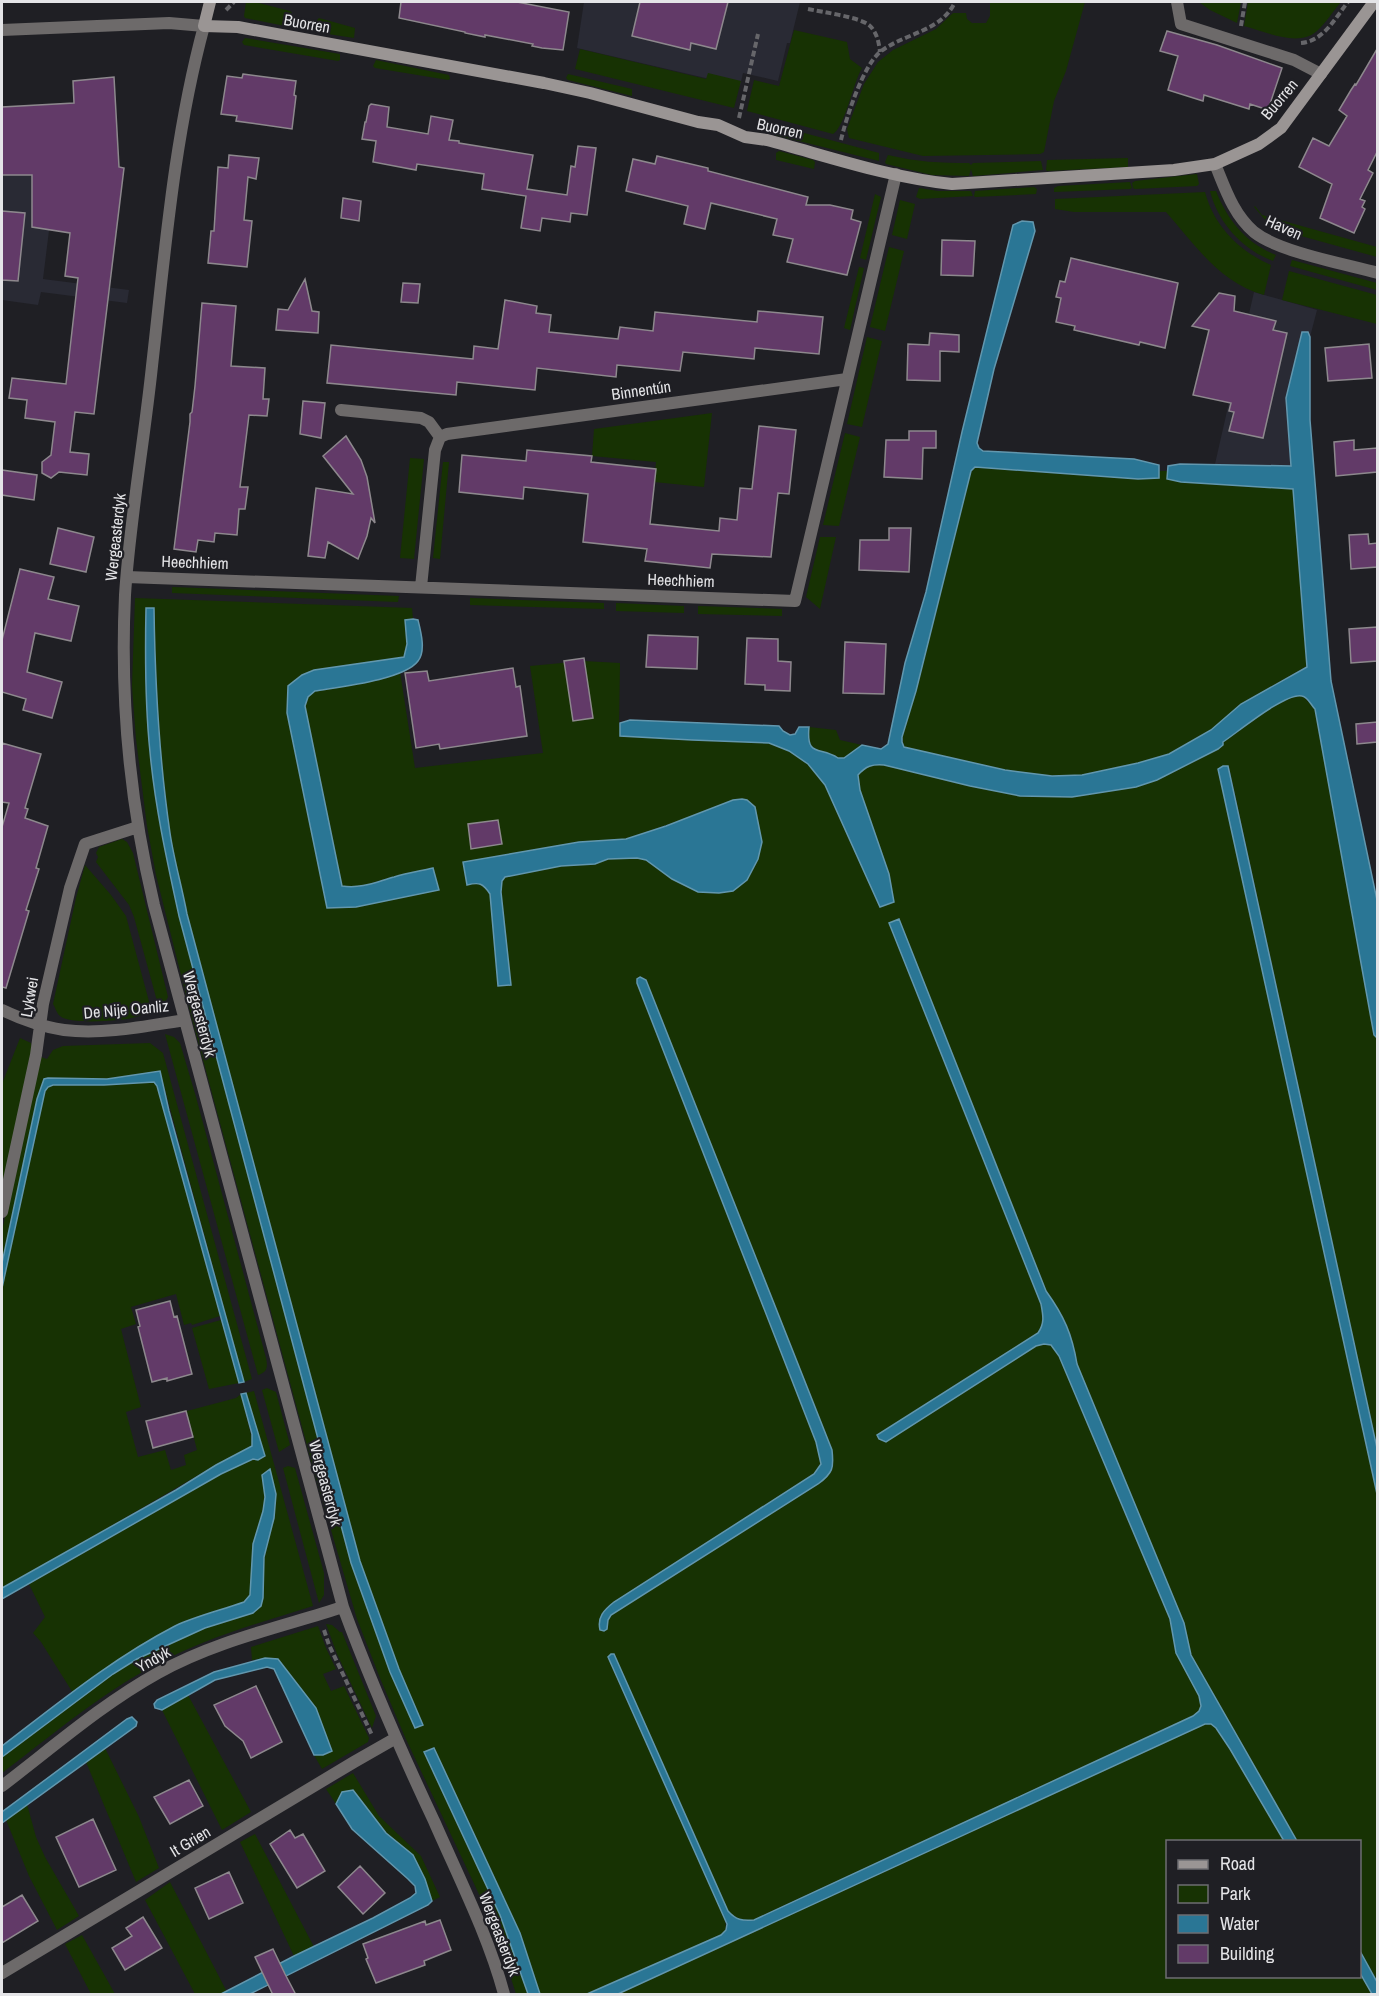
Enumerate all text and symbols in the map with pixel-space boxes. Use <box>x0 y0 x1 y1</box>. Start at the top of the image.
street label: Buorren <box>282 8 332 38</box>
street label: Buorren <box>1256 74 1302 124</box>
street label: Buorren <box>755 112 805 144</box>
street label: Haven <box>1262 209 1306 245</box>
street label: Binnentún <box>610 375 672 405</box>
street label: Wergeasterdyk <box>99 492 131 582</box>
street label: Heechhiem <box>161 550 229 574</box>
street label: Heechhiem <box>647 568 715 592</box>
street label: Wergeasterdyk <box>178 969 222 1060</box>
street label: Lykwei <box>15 975 43 1019</box>
street label: De Nije Oanliz <box>83 994 170 1024</box>
street label: Wergeasterdyk <box>304 1438 348 1529</box>
street label: Yndyk <box>132 1640 175 1677</box>
street label: It Grien <box>166 1820 214 1862</box>
legend <box>1166 1840 1361 1978</box>
text: Road <box>1220 1851 1255 1876</box>
text: Park <box>1220 1881 1251 1906</box>
street label: Wergeasterdyk <box>474 1889 526 1979</box>
text: Water <box>1220 1911 1259 1936</box>
text: Building <box>1220 1941 1275 1966</box>

